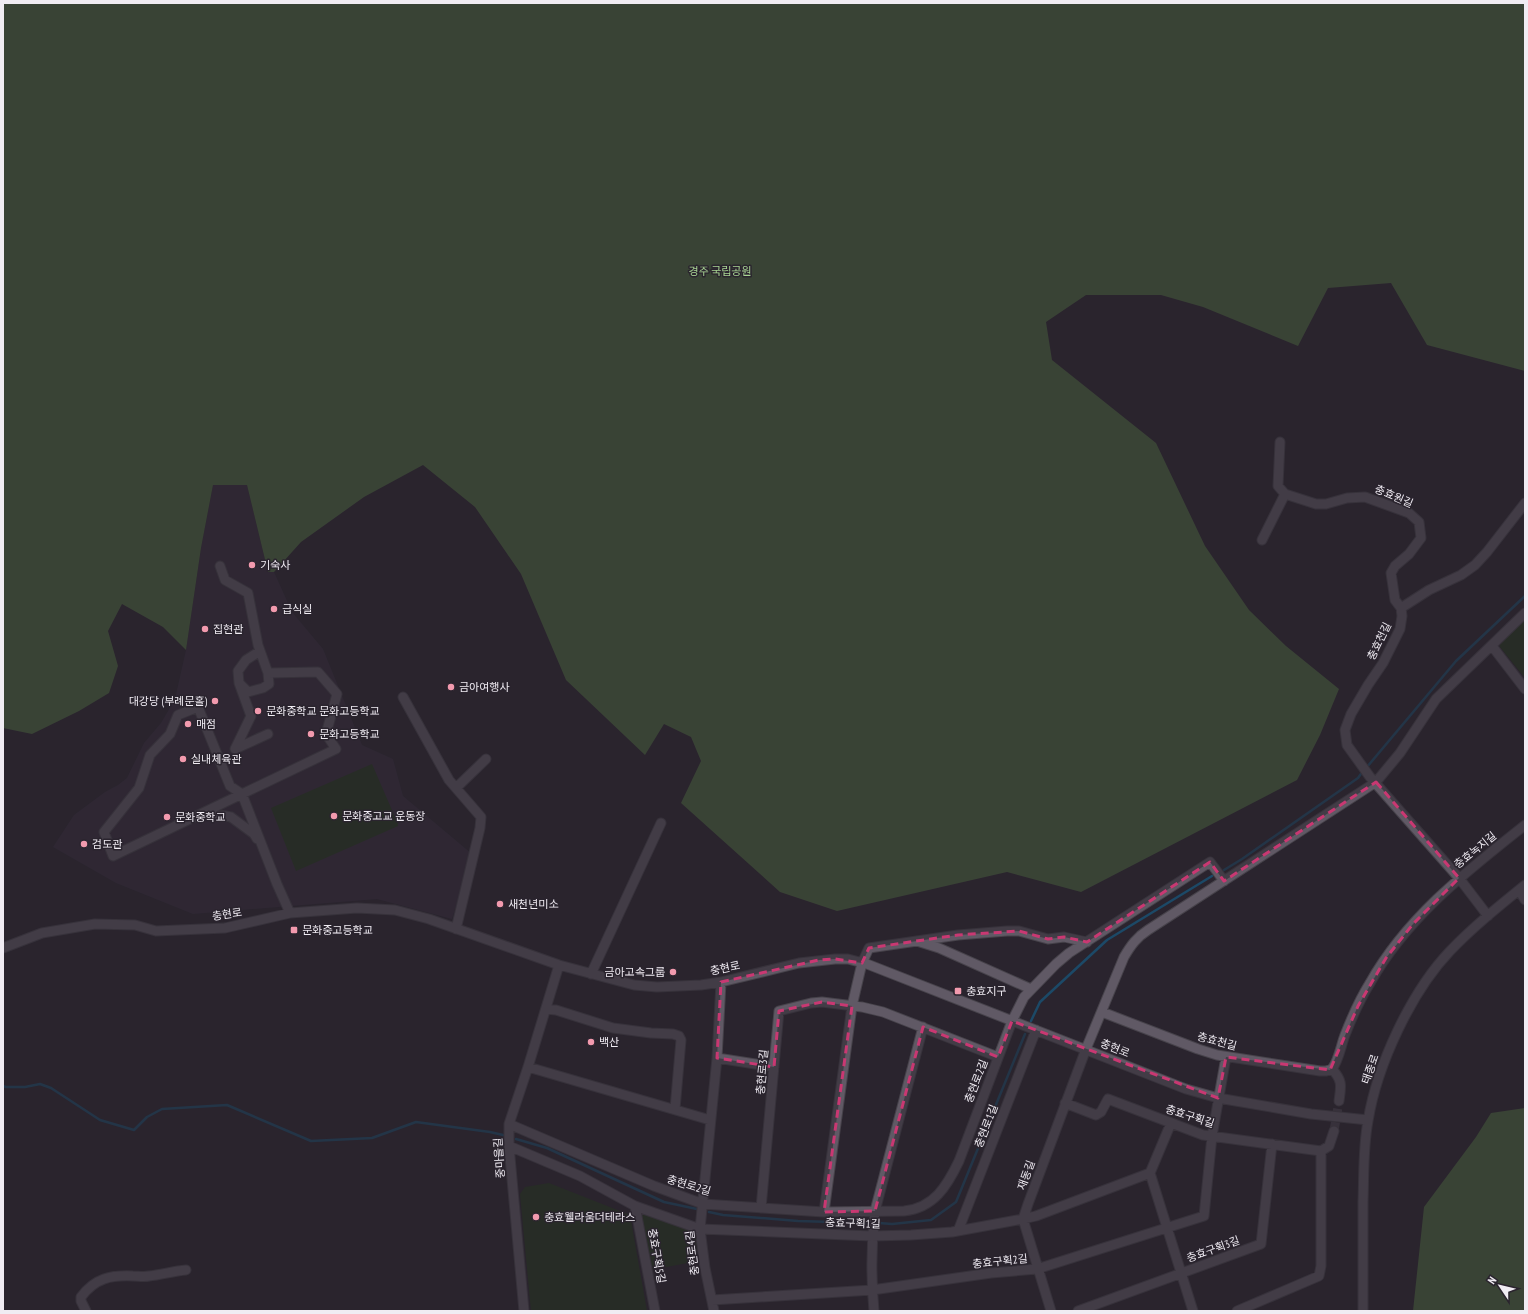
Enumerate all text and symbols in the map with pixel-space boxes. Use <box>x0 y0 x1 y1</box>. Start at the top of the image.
park label: 경주 국립공원 <box>688 264 752 278</box>
street label: 충효원길 <box>1373 482 1415 510</box>
place label: 기숙사 <box>260 558 290 572</box>
marker: 기숙사 <box>247 560 257 570</box>
place label: 급식실 <box>282 602 312 616</box>
marker: 급식실 <box>269 604 279 614</box>
street label: 충효천길 <box>1364 620 1394 662</box>
place label: 집현관 <box>213 622 243 636</box>
marker: 집현관 <box>200 624 210 634</box>
place label: 금아여행사 <box>459 680 510 694</box>
marker: 금아여행사 <box>446 682 456 692</box>
place label: 대강당 (부례문홀) <box>129 694 207 708</box>
marker: 대강당 (부례문홀) <box>210 696 220 706</box>
place label: 문화중학교 문화고등학교 <box>266 704 380 718</box>
marker: 문화중학교 문화고등학교 <box>253 706 263 716</box>
place label: 매점 <box>196 717 216 731</box>
marker: 매점 <box>183 719 193 729</box>
place label: 문화고등학교 <box>319 727 380 741</box>
marker: 문화고등학교 <box>306 729 316 739</box>
place label: 실내체육관 <box>191 752 242 766</box>
marker: 실내체육관 <box>178 754 188 764</box>
place label: 문화중고교 운동장 <box>342 809 425 823</box>
place label: 문화중학교 <box>175 810 226 824</box>
marker: 문화중고교 운동장 <box>329 811 339 821</box>
marker: 문화중학교 <box>162 812 172 822</box>
street label: 충효녹지길 <box>1451 829 1499 871</box>
place label: 검도관 <box>92 837 122 851</box>
marker: 검도관 <box>79 839 89 849</box>
place label: 새천년미소 <box>508 897 559 911</box>
marker: 새천년미소 <box>495 899 505 909</box>
street label: 충현로 <box>211 905 243 923</box>
place label: 문화중고등학교 <box>302 923 373 937</box>
marker: 문화중고등학교 <box>289 925 299 935</box>
street label: 충현로 <box>709 958 741 978</box>
place label: 금아고속그룹 <box>604 965 665 979</box>
marker: 금아고속그룹 <box>668 967 678 977</box>
place label: 충효지구 <box>966 984 1006 998</box>
marker: 충효지구 <box>953 986 963 996</box>
street label: 충효천길 <box>1196 1029 1238 1053</box>
place label: 백산 <box>599 1035 619 1049</box>
street label: 충현로 <box>1098 1036 1132 1060</box>
marker: 백산 <box>586 1037 596 1047</box>
street label: 충현로3길 <box>753 1049 771 1095</box>
street label: 태종로 <box>1358 1052 1382 1086</box>
street label: 충현로2길 <box>961 1057 991 1105</box>
street label: 충현로1길 <box>971 1102 1001 1150</box>
street label: 충효구획길 <box>1164 1102 1216 1130</box>
street label: 중마을길 <box>491 1137 507 1179</box>
street label: 재동길 <box>1014 1158 1038 1192</box>
street label: 충현로2길 <box>665 1172 713 1198</box>
place label: 충효웰라움더테라스 <box>544 1210 635 1224</box>
marker: 충효웰라움더테라스 <box>531 1212 541 1222</box>
street label: 충효구획1길 <box>825 1215 881 1231</box>
street label: 충효구획5길 <box>645 1227 669 1285</box>
street label: 충현로4길 <box>682 1230 702 1276</box>
street label: 충효구획3길 <box>1185 1233 1241 1265</box>
street label: 충효구획2길 <box>972 1251 1028 1271</box>
north arrow <box>1480 1266 1520 1306</box>
text: N <box>1484 1274 1499 1287</box>

